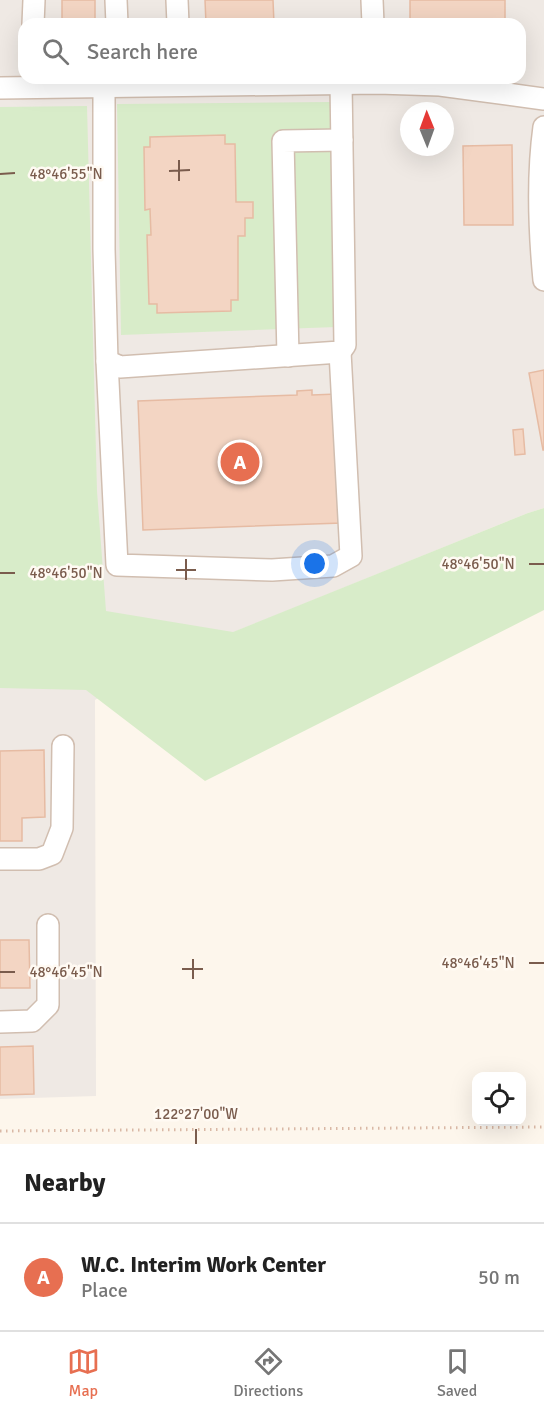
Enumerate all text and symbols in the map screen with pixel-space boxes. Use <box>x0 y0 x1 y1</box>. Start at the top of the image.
search box <box>18 18 526 84</box>
icon: search <box>39 35 72 68</box>
text: Search here <box>87 38 198 65</box>
north arrow <box>400 102 454 156</box>
text: 48°46'55"N <box>29 165 103 183</box>
pin: A <box>220 440 260 484</box>
your location <box>300 549 329 578</box>
text: 48°46'50"N <box>441 555 515 573</box>
text: 48°46'50"N <box>29 564 103 582</box>
text: 48°46'45"N <box>441 954 515 972</box>
text: 48°46'45"N <box>29 963 103 981</box>
map controls <box>472 1072 526 1126</box>
button: locate <box>472 1072 526 1126</box>
text: 122°27'00"W <box>154 1105 238 1123</box>
text: Nearby <box>24 1167 105 1199</box>
text: W.C. Interim Work Center <box>81 1251 326 1278</box>
text: A <box>37 1265 50 1290</box>
text: 50 m <box>478 1265 520 1290</box>
text: Place <box>81 1278 128 1303</box>
tab: Map <box>67 1345 100 1401</box>
tab: Directions <box>233 1345 303 1401</box>
tab: Saved <box>437 1345 477 1401</box>

